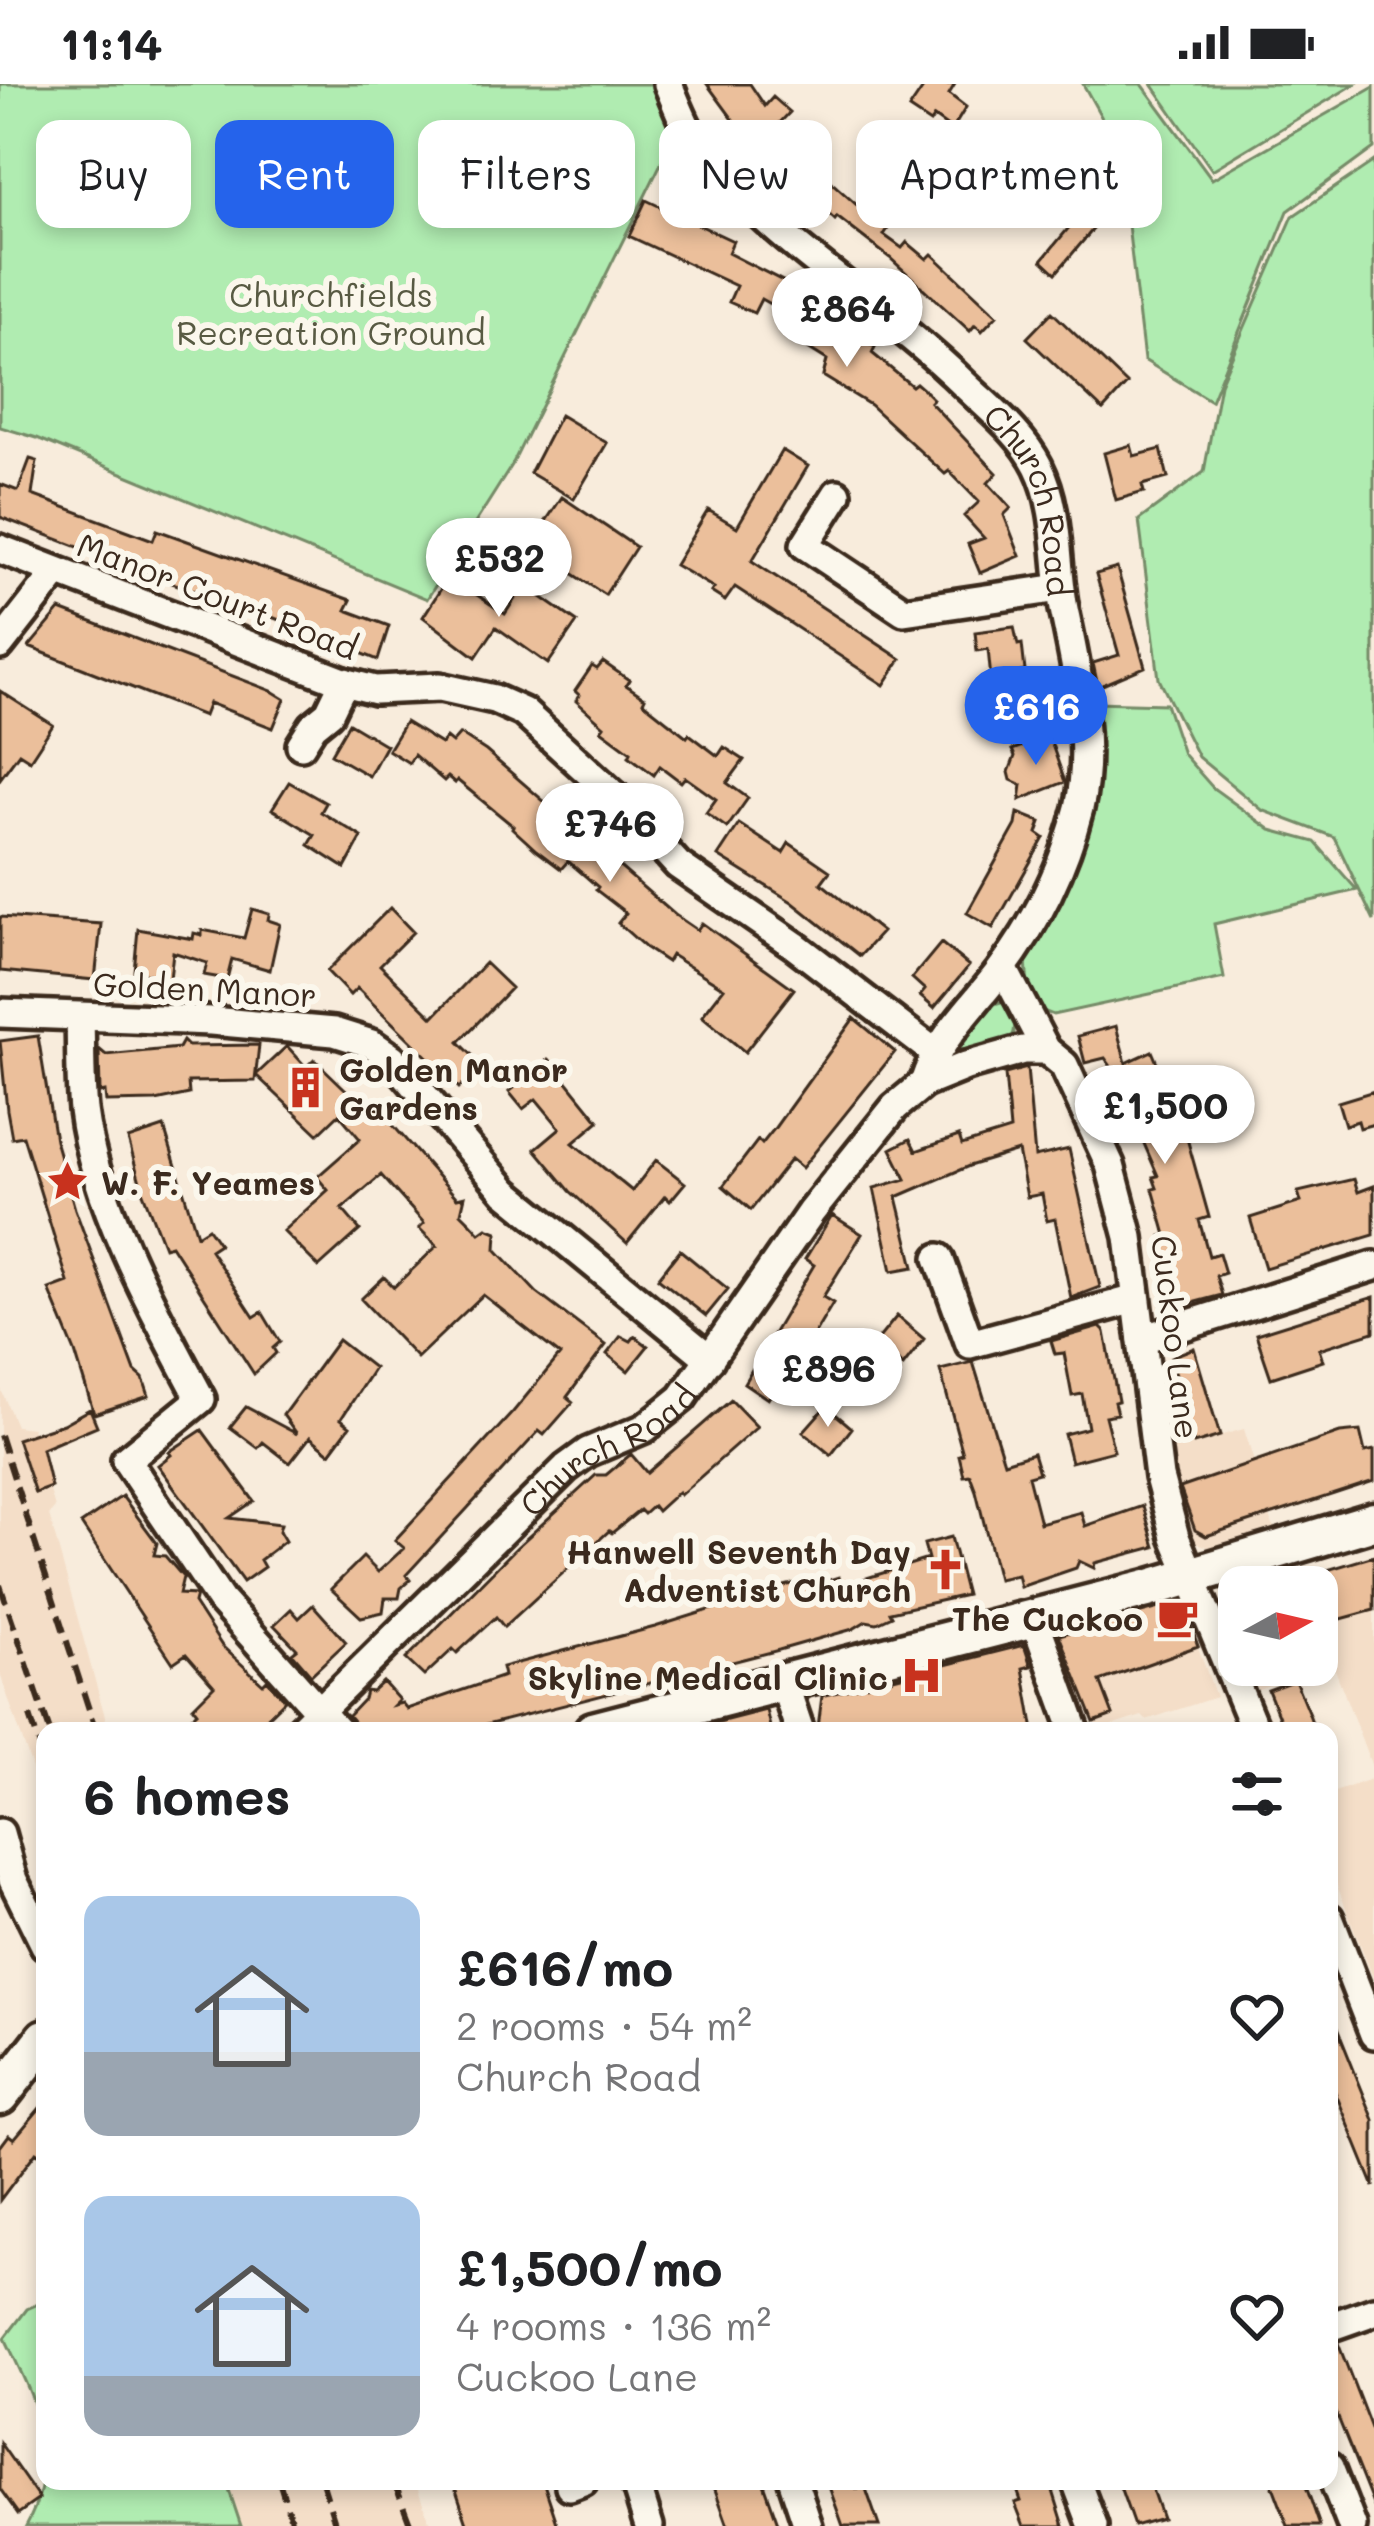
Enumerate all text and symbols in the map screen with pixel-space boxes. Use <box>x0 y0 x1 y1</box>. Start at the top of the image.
text: 11:14 <box>60 13 163 71</box>
chip: Buy <box>36 120 191 228</box>
chip: Rent <box>215 120 394 228</box>
chip: Filters <box>418 120 635 228</box>
chip: New <box>659 120 832 228</box>
chip: Apartment <box>856 120 1162 228</box>
pin: £864 <box>776 268 918 370</box>
park label: Churchfields Recreation Ground <box>176 272 486 353</box>
text: £864 <box>799 281 895 332</box>
street label: Church Road <box>976 393 1083 598</box>
pin: £532 <box>428 518 570 620</box>
street label: Manor Court Road <box>72 522 364 668</box>
text: £532 <box>453 531 545 582</box>
pin: £616 <box>965 666 1107 768</box>
text: £616 <box>992 679 1080 730</box>
pin: £746 <box>539 783 681 885</box>
text: £746 <box>563 796 657 847</box>
street label: Golden Manor <box>92 961 318 1015</box>
place label: Golden Manor Gardens <box>339 1047 568 1128</box>
building icon: Golden Manor Gardens <box>282 1064 328 1110</box>
pin: £1,500 <box>1067 1065 1263 1167</box>
text: £1,500 <box>1102 1078 1228 1129</box>
place icon: W. F. Yeames <box>44 1158 90 1204</box>
place label: W. F. Yeames <box>101 1160 315 1203</box>
street label: Cuckoo Lane <box>1143 1233 1211 1441</box>
pin: £896 <box>757 1328 899 1430</box>
text: £896 <box>780 1341 876 1392</box>
street label: Church Road <box>509 1376 707 1524</box>
place label: Hanwell Seventh Day Adventist Church <box>566 1529 911 1610</box>
church icon: Hanwell Seventh Day Adventist Church <box>922 1546 968 1592</box>
north arrow <box>1218 1566 1338 1686</box>
map controls <box>1218 1566 1338 1686</box>
cafe icon: The Cuckoo <box>1154 1594 1200 1640</box>
place label: The Cuckoo <box>952 1596 1143 1639</box>
hospital icon: Skyline Medical Clinic <box>899 1653 945 1699</box>
place label: Skyline Medical Clinic <box>528 1655 888 1699</box>
text: 6 homes <box>84 1761 290 1828</box>
icon: filters <box>1224 1761 1290 1827</box>
text: £616/mo <box>456 1932 673 1999</box>
icon: home <box>180 1944 324 2088</box>
icon: heart <box>1224 1983 1290 2049</box>
text: 2 rooms · 54 m² <box>456 1999 752 2050</box>
text: Church Road <box>456 2050 701 2101</box>
text: £1,500/mo <box>456 2232 723 2299</box>
icon: home <box>180 2244 324 2388</box>
icon: heart <box>1224 2283 1290 2349</box>
text: 4 rooms · 136 m² <box>456 2299 771 2350</box>
text: Cuckoo Lane <box>456 2350 698 2401</box>

